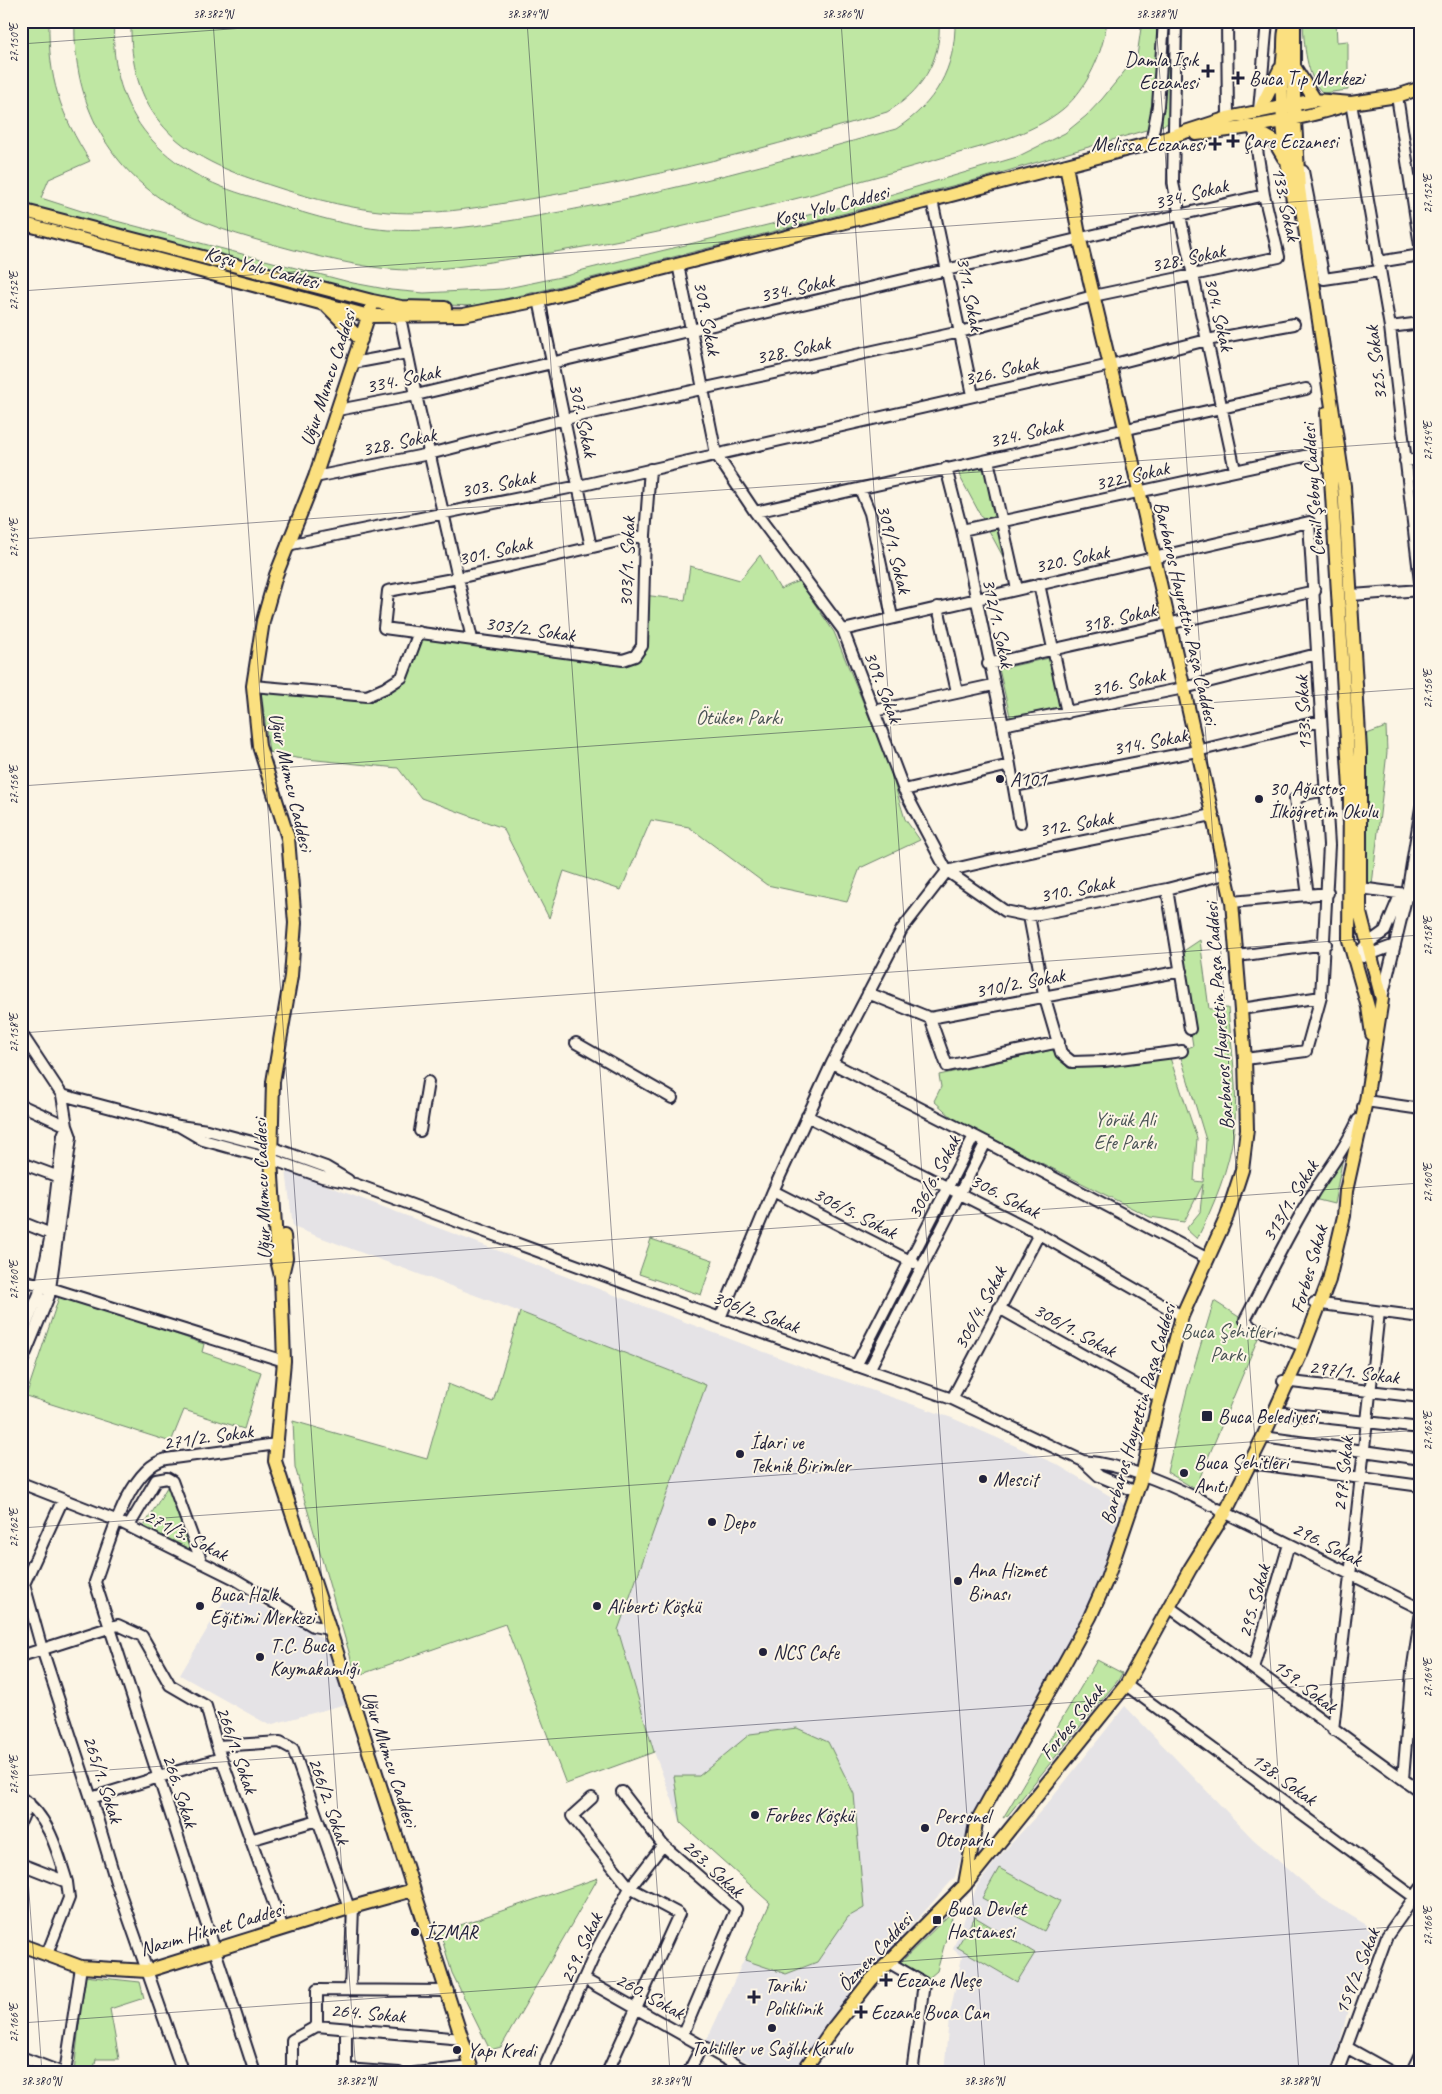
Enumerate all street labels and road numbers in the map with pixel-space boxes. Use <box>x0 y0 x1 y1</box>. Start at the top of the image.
street label: 133. Sokak <box>1266 165 1306 245</box>
street label: 334. Sokak <box>1152 172 1232 215</box>
street label: Koşu Yolu Caddesi <box>771 179 893 232</box>
street label: 328. Sokak <box>1149 238 1229 278</box>
street label: Koşu Yolu Caddesi <box>202 241 324 296</box>
street label: 311. Sokak <box>951 255 990 335</box>
street label: 334. Sokak <box>758 268 838 308</box>
street label: 304. Sokak <box>1198 275 1240 355</box>
street label: 309. Sokak <box>688 279 727 359</box>
street label: Uğur Mumcu Caddesi <box>294 305 362 449</box>
street label: 325. Sokak <box>1359 323 1393 402</box>
street label: 328. Sokak <box>754 330 834 370</box>
street label: 326. Sokak <box>962 350 1042 392</box>
street label: 334. Sokak <box>364 359 444 399</box>
street label: 307. Sokak <box>563 381 603 461</box>
street label: 324. Sokak <box>987 412 1067 454</box>
street label: Cemil Şeboy Caddesi <box>1296 420 1330 557</box>
street label: 328. Sokak <box>360 422 440 462</box>
street label: 322. Sokak <box>1093 455 1173 497</box>
street label: 303. Sokak <box>459 464 539 503</box>
street label: Barbaros Hayrettin Paşa Caddesi <box>1148 499 1224 729</box>
street label: 309/1. Sokak <box>871 502 917 598</box>
street label: 303/1. Sokak <box>613 515 641 608</box>
street label: 301. Sokak <box>456 530 536 572</box>
street label: 320. Sokak <box>1033 539 1113 579</box>
street label: 312/1. Sokak <box>976 576 1020 672</box>
street label: 318. Sokak <box>1080 597 1160 639</box>
street label: 303/2. Sokak <box>483 610 578 648</box>
street label: 309. Sokak <box>858 648 909 728</box>
street label: 316. Sokak <box>1089 662 1169 702</box>
street label: 133. Sokak <box>1288 673 1317 751</box>
street label: Uğur Mumcu Caddesi <box>263 710 320 856</box>
street label: 314. Sokak <box>1111 722 1191 761</box>
street label: 312. Sokak <box>1037 805 1117 843</box>
street label: 310. Sokak <box>1038 869 1118 908</box>
street label: Barbaros Hayrettin Paşa Caddesi <box>1198 899 1239 1131</box>
street label: 310/2. Sokak <box>973 962 1069 1004</box>
street label: Uğur Mumcu Caddesi <box>247 1116 277 1260</box>
street label: 306/6. Sokak <box>902 1130 967 1223</box>
street label: 313/1. Sokak <box>1256 1154 1325 1246</box>
street label: 306. Sokak <box>966 1168 1046 1225</box>
street label: 306/5. Sokak <box>809 1181 903 1245</box>
street label: Forbes Sokak <box>1285 1221 1334 1316</box>
street label: 306/4. Sokak <box>948 1261 1013 1354</box>
street label: 306/2. Sokak <box>709 1285 804 1340</box>
street label: 306/1. Sokak <box>1029 1297 1122 1364</box>
street label: Barbaros Hayrettin Paşa Caddesi <box>1095 1299 1182 1527</box>
street label: 297/1. Sokak <box>1308 1354 1402 1390</box>
street label: 271/2. Sokak <box>161 1418 256 1456</box>
street label: 297. Sokak <box>1327 1434 1360 1513</box>
street label: 271/3. Sokak <box>140 1503 234 1567</box>
street label: 296. Sokak <box>1288 1516 1368 1573</box>
street label: 295. Sokak <box>1232 1560 1277 1640</box>
street label: 159. Sokak <box>1268 1653 1344 1720</box>
street label: Forbes Sokak <box>1034 1678 1111 1765</box>
street label: Uğur Mumcu Caddesi <box>356 1688 424 1832</box>
street label: 266/1. Sokak <box>210 1703 264 1799</box>
street label: 265/1. Sokak <box>77 1732 129 1828</box>
street label: 138. Sokak <box>1246 1747 1323 1812</box>
street label: 266. Sokak <box>157 1751 204 1832</box>
street label: 266/2. Sokak <box>302 1754 356 1850</box>
street label: 263. Sokak <box>677 1833 750 1904</box>
street label: Nazım Hikmet Caddesi <box>137 1896 289 1962</box>
street label: Özmen Caddesi <box>832 1906 919 1997</box>
street label: 259. Sokak <box>554 1907 609 1987</box>
street label: 159/2. Sokak <box>1328 1923 1386 2018</box>
street label: 260. Sokak <box>611 1967 690 2026</box>
street label: 264. Sokak <box>330 1997 408 2029</box>

